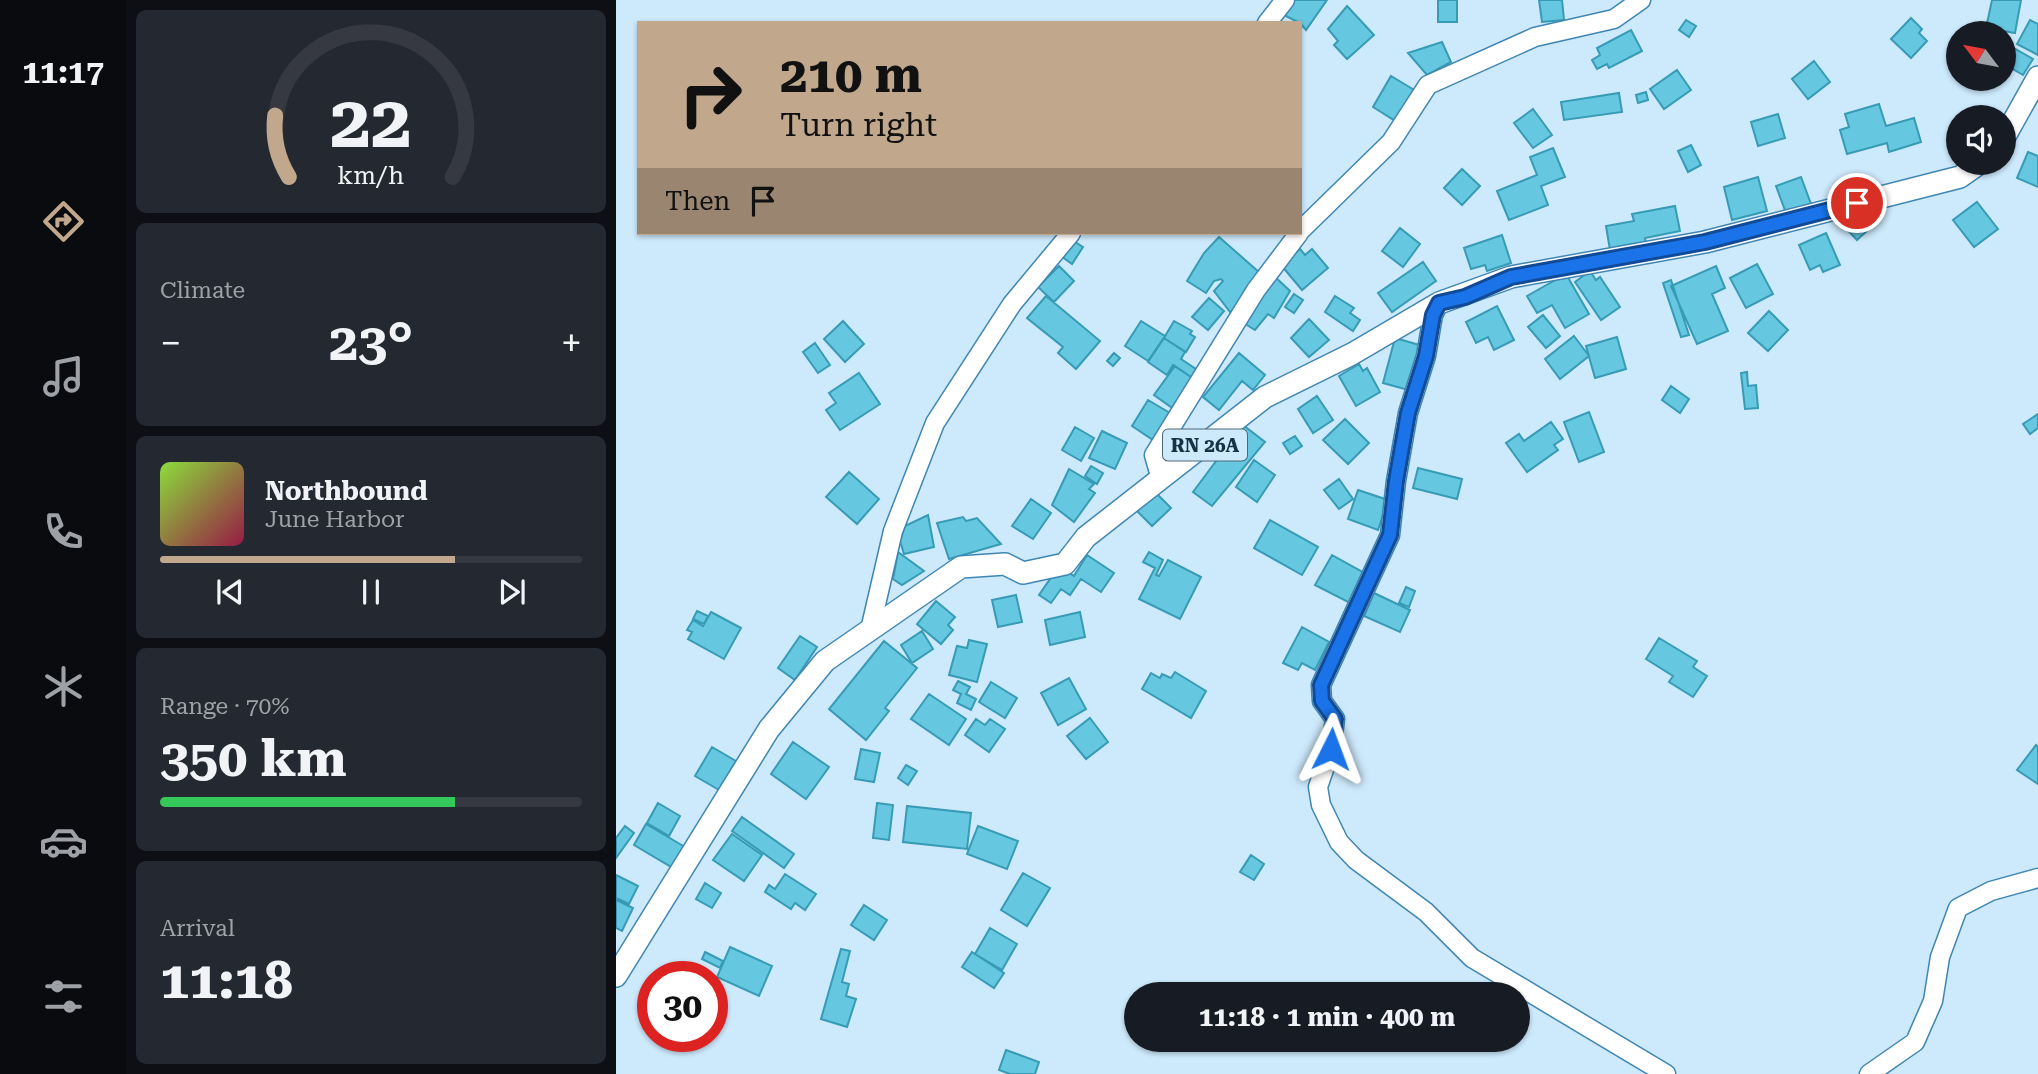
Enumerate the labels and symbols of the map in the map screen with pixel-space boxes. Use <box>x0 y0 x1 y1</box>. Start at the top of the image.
north arrow <box>1946 21 2016 91</box>
pin <box>1827 173 1887 233</box>
road number: RN 26A <box>1163 430 1247 460</box>
position arrow <box>1294 712 1368 786</box>
speed limit sign: 30 <box>637 961 728 1052</box>

